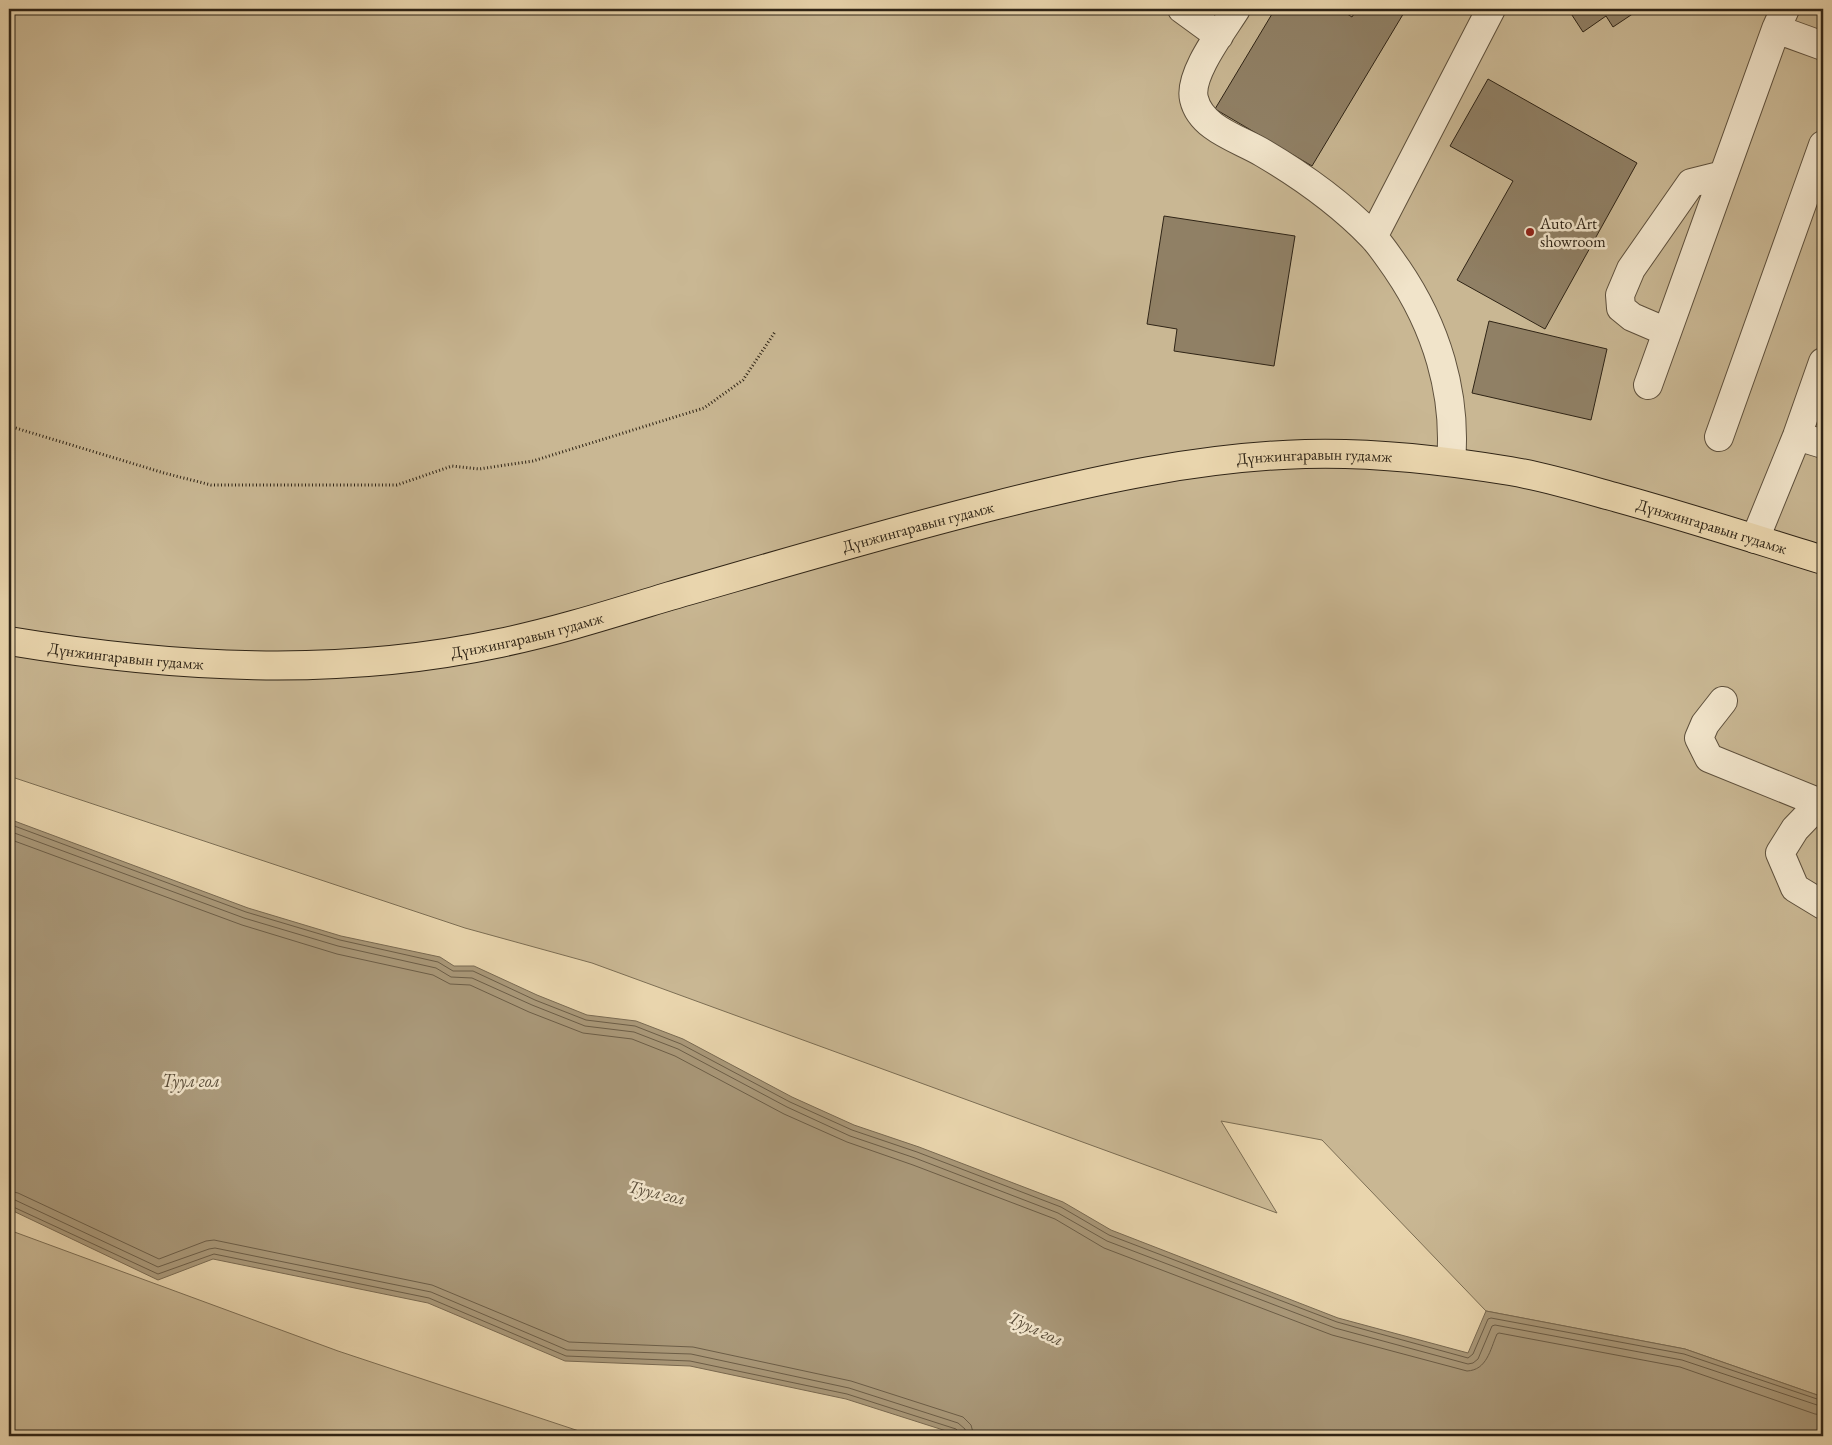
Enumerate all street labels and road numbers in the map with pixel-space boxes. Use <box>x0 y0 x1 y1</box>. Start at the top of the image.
street label: Дүнжингаравын гудамж <box>1235 443 1393 469</box>
street label: Дүнжингаравын гудамж <box>1634 493 1790 559</box>
street label: Дүнжингаравын гудамж <box>840 496 996 557</box>
street label: Дүнжингаравын гудамж <box>449 606 606 663</box>
street label: Дүнжингаравын гудамж <box>47 637 204 674</box>

